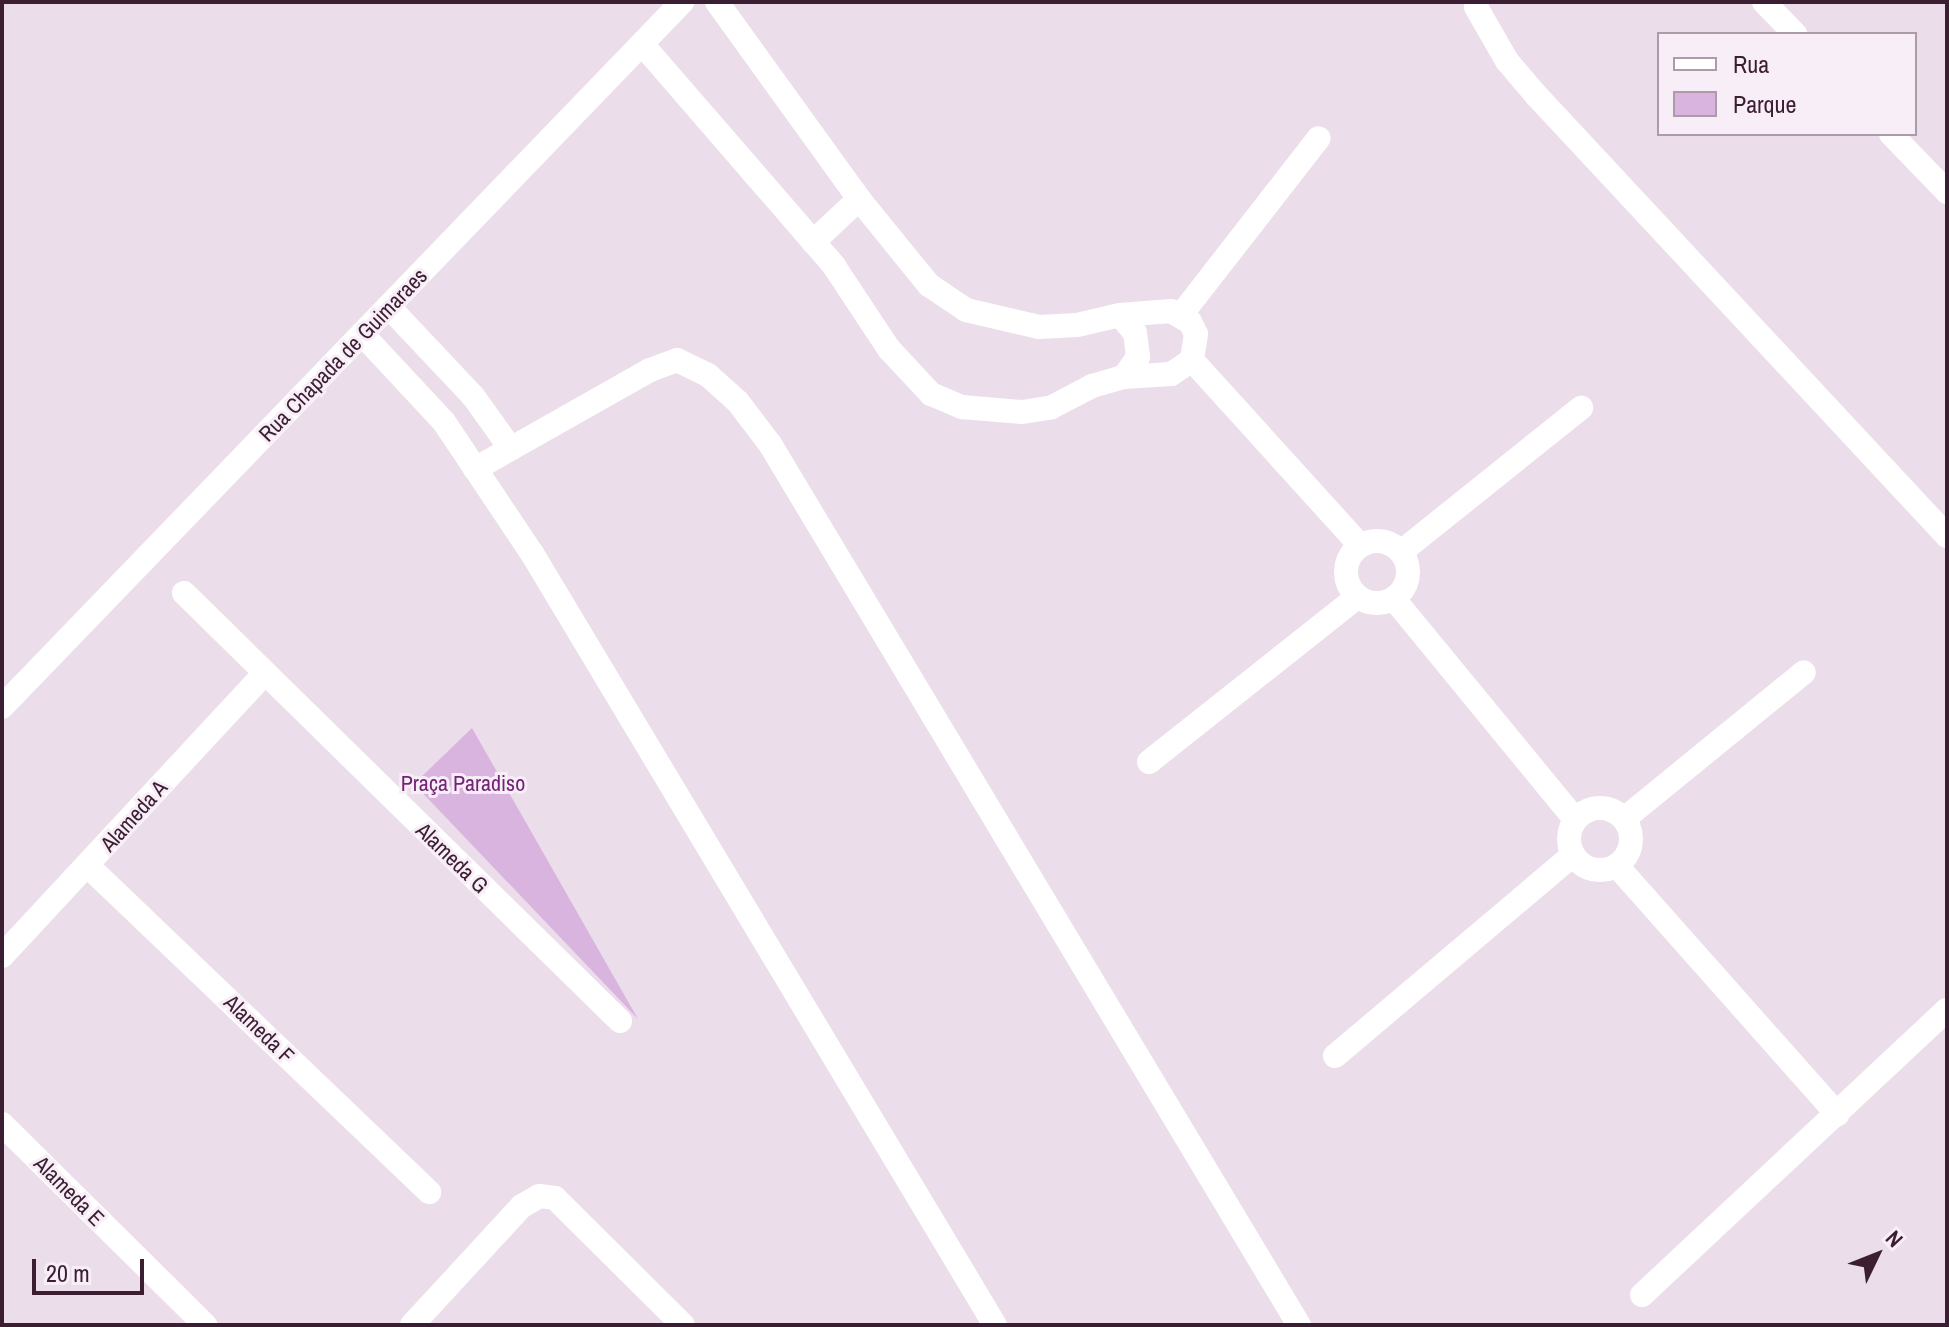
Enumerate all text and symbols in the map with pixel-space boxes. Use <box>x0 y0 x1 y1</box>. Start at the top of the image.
legend <box>1657 32 1917 136</box>
text: Rua <box>1733 48 1769 80</box>
text: Parque <box>1733 88 1796 120</box>
street label: Rua Chapada de Guimaraes <box>253 263 433 447</box>
park label: Praça Paradiso <box>401 771 525 797</box>
street label: Alameda A <box>95 774 173 858</box>
street label: Alameda G <box>410 817 494 899</box>
street label: Alameda F <box>218 989 300 1069</box>
street label: Alameda E <box>28 1150 110 1232</box>
north arrow <box>1837 1215 1917 1295</box>
text: N <box>1879 1224 1910 1254</box>
scale bar <box>36 1243 148 1293</box>
text: 20 m <box>46 1257 90 1289</box>

